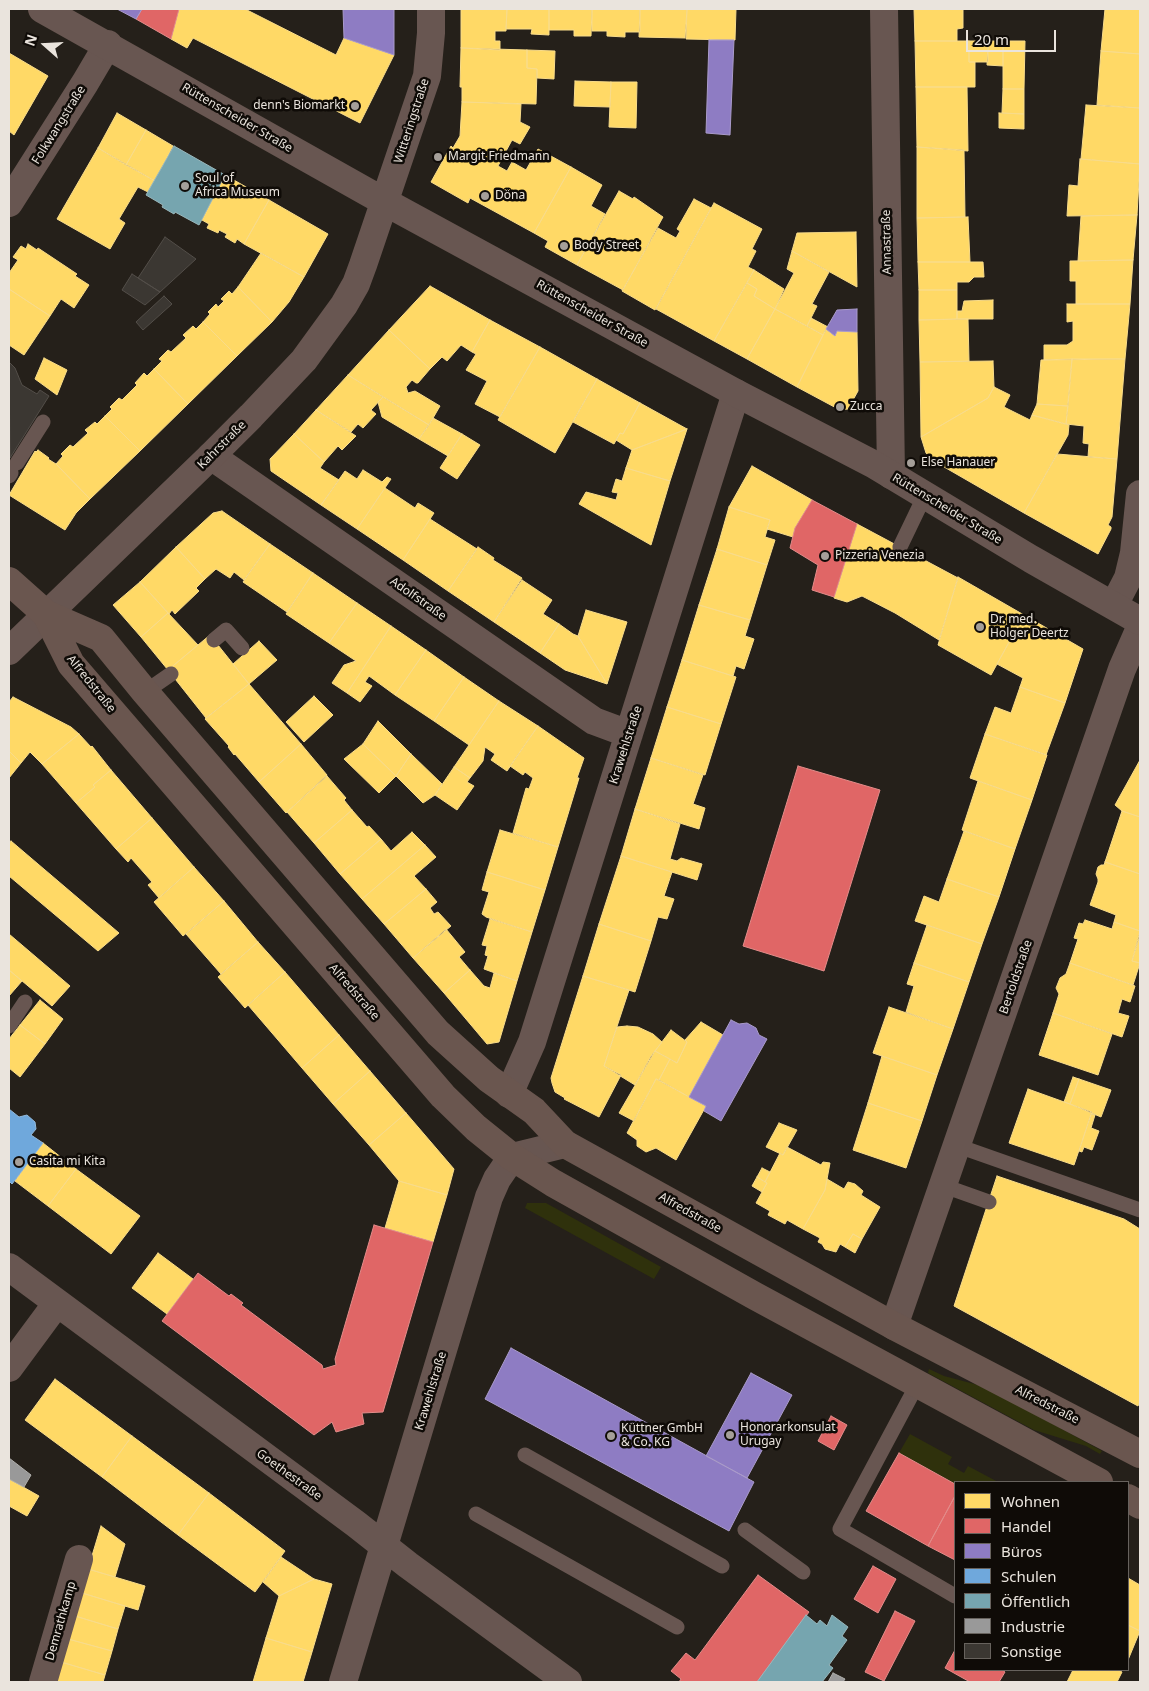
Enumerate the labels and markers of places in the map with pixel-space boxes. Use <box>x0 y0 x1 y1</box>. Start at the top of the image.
place label: denn's Biomarkt <box>253 99 345 113</box>
marker: denn's Biomarkt <box>349 100 361 112</box>
place label: Margit Friedmann <box>448 150 550 164</box>
marker: Margit Friedmann <box>432 151 444 163</box>
place label: Soul of Africa Museum <box>195 172 280 200</box>
marker: Soul of Africa Museum <box>179 180 191 192</box>
place label: Döna <box>495 189 525 203</box>
marker: Döna <box>479 190 491 202</box>
place label: Body Street <box>574 239 639 253</box>
marker: Body Street <box>558 240 570 252</box>
place label: Zucca <box>850 400 883 414</box>
marker: Zucca <box>834 401 846 413</box>
place label: Else Hanauer <box>921 456 995 470</box>
marker: Else Hanauer <box>905 457 917 469</box>
place label: Pizzeria Venezia <box>835 549 925 563</box>
marker: Pizzeria Venezia <box>819 550 831 562</box>
place label: Dr. med. Holger Deertz <box>990 613 1069 641</box>
marker: Dr. med. Holger Deertz <box>974 621 986 633</box>
place label: Casita mi Kita <box>29 1155 105 1169</box>
marker: Casita mi Kita <box>13 1156 25 1168</box>
place label: Honorarkonsulat Urugay <box>740 1421 836 1449</box>
place label: Küttner GmbH & Co. KG <box>621 1422 703 1450</box>
marker: Honorarkonsulat Urugay <box>724 1429 736 1441</box>
marker: Küttner GmbH & Co. KG <box>605 1430 617 1442</box>

